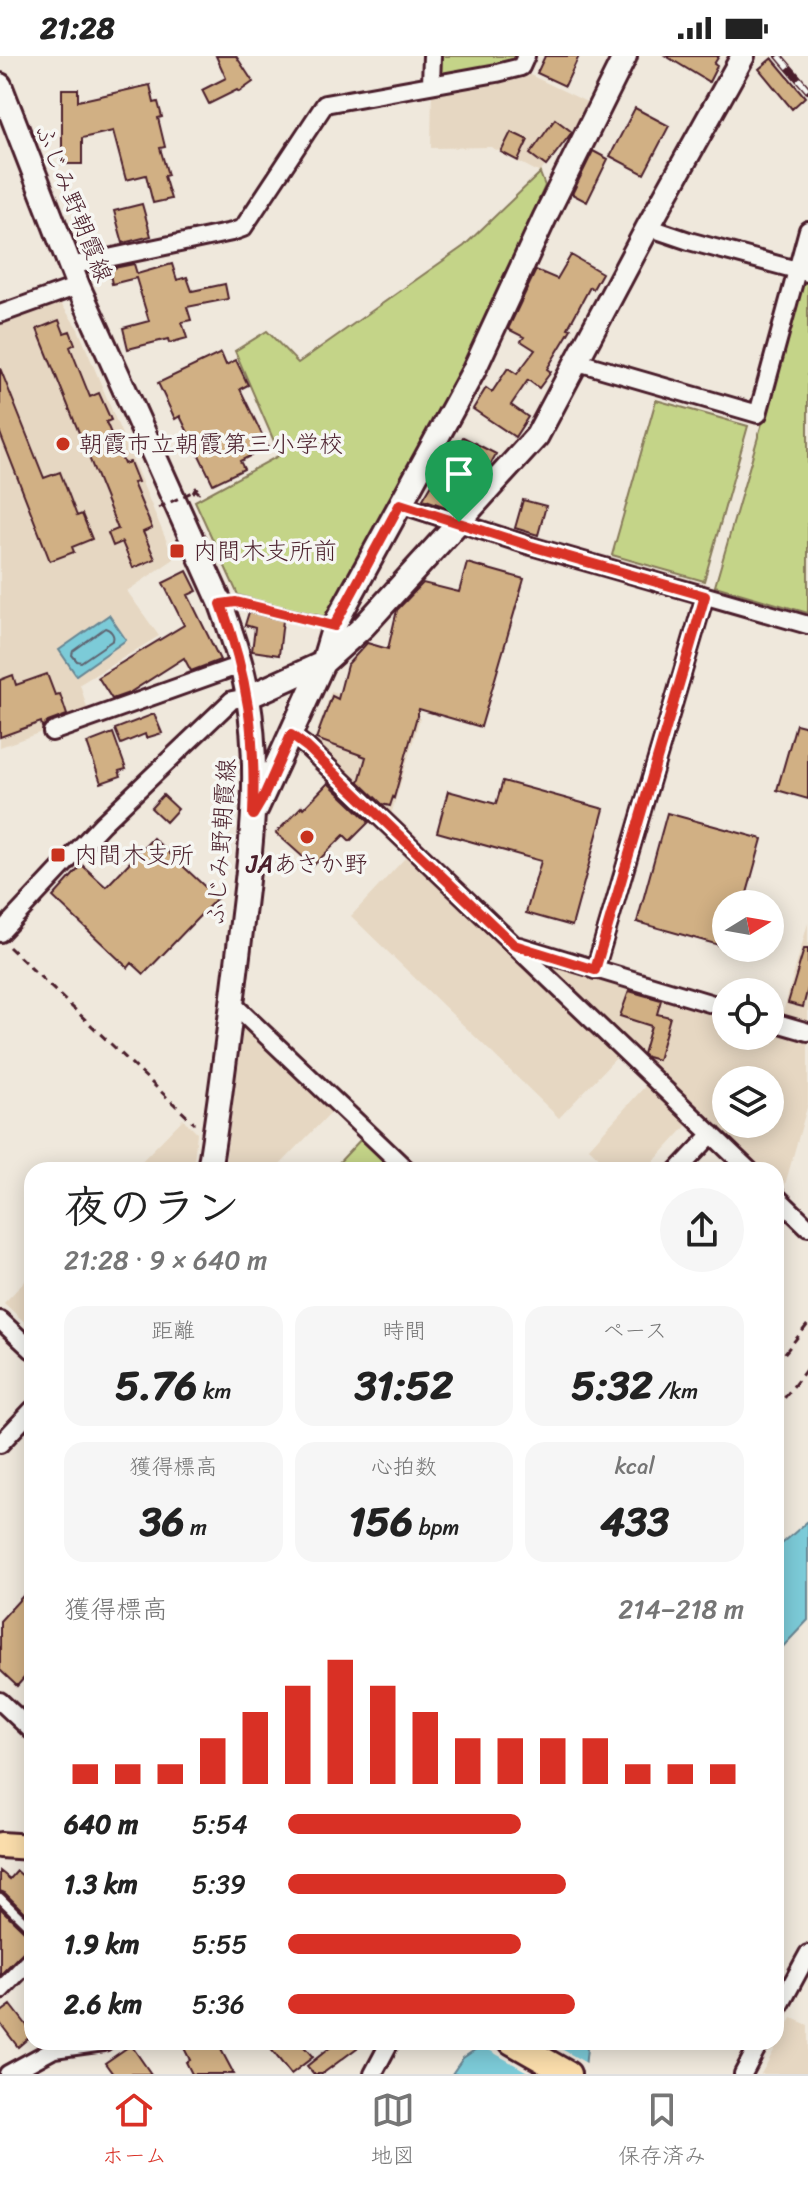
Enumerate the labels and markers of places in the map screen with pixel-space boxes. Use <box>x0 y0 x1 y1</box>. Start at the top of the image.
place label: 朝霞市立朝霞第三小学校 <box>79 423 343 465</box>
marker: 朝霞市立朝霞第三小学校 <box>54 435 72 453</box>
pin <box>425 440 493 522</box>
place label: 内間木支所前 <box>193 530 337 572</box>
marker: 内間木支所前 <box>168 542 186 560</box>
marker: JAあさか野 <box>298 828 316 846</box>
place label: 内間木支所 <box>74 834 194 876</box>
place label: JAあさか野 <box>245 843 368 885</box>
marker: 内間木支所 <box>49 846 67 864</box>

